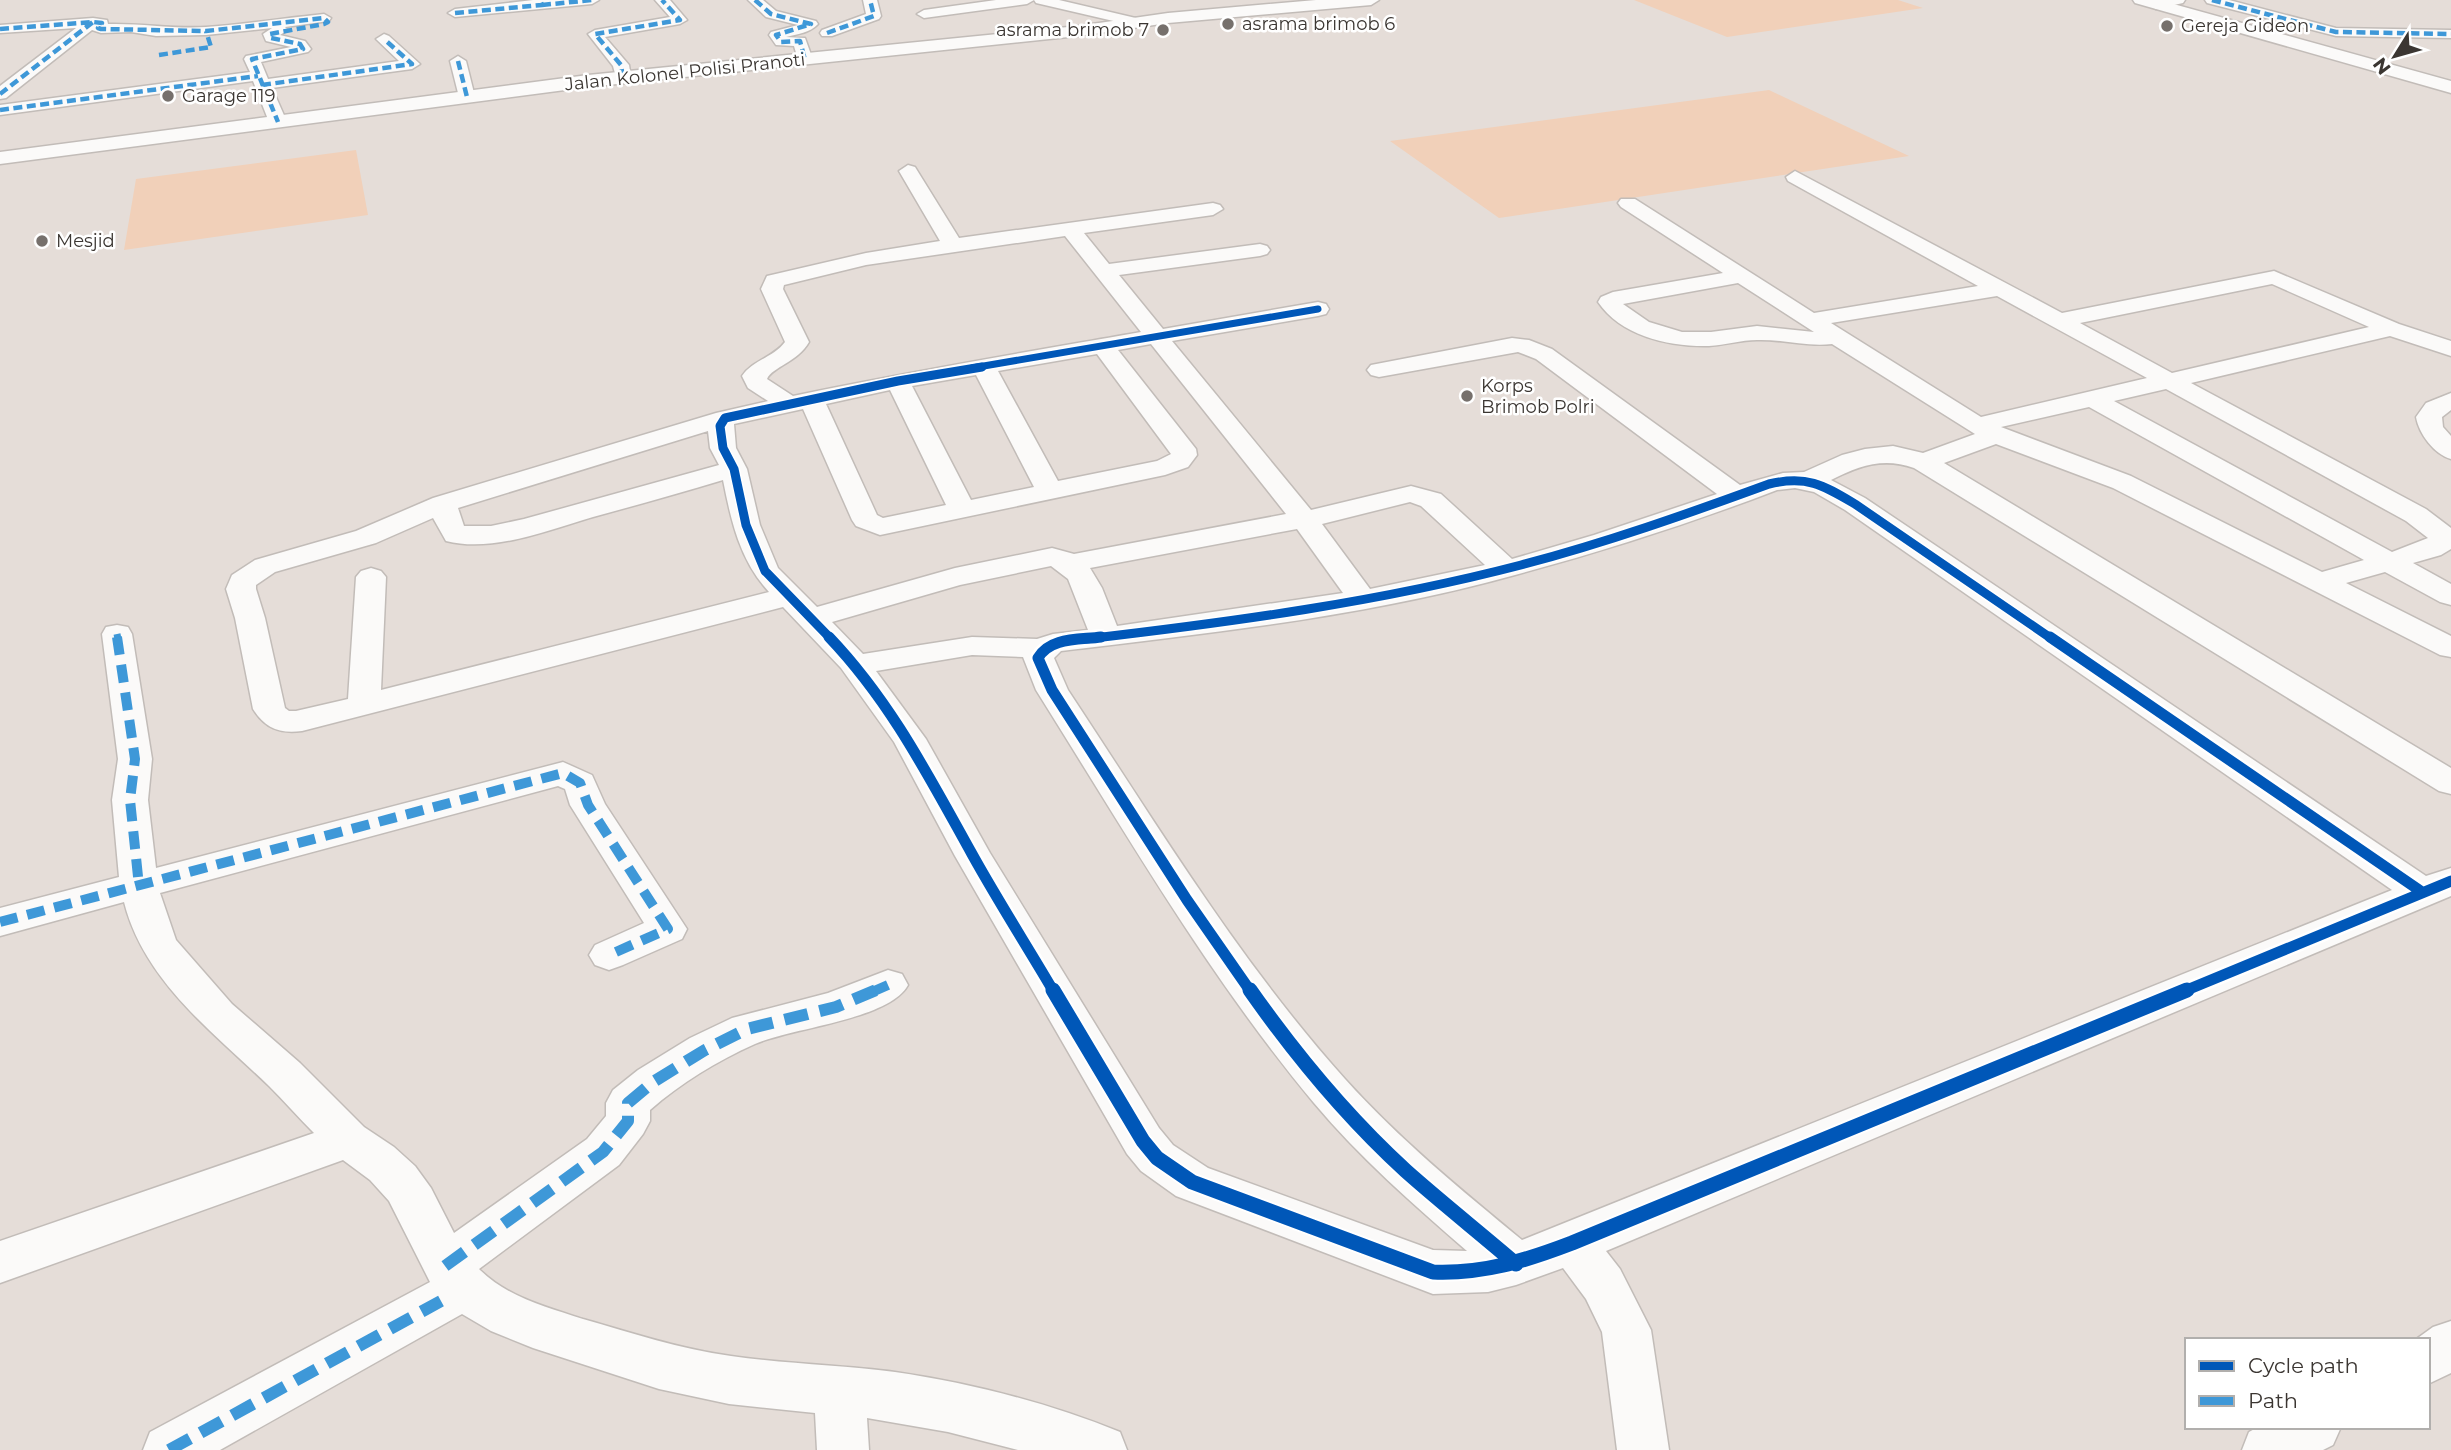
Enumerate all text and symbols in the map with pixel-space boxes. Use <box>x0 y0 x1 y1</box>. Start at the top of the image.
place label: asrama brimob 6 <box>1242 13 1395 35</box>
place label: Gereja Gideon <box>2181 15 2309 37</box>
marker: asrama brimob 6 <box>1220 16 1236 32</box>
marker: Gereja Gideon <box>2159 18 2175 34</box>
place label: asrama brimob 7 <box>996 19 1149 41</box>
north arrow <box>2360 21 2430 91</box>
marker: asrama brimob 7 <box>1155 22 1171 38</box>
street label: Jalan Kolonel Polisi Pranoti <box>563 48 806 96</box>
text: N <box>2368 53 2396 79</box>
place label: Garage 119 <box>182 85 276 107</box>
marker: Garage 119 <box>160 88 176 104</box>
place label: Mesjid <box>56 230 115 252</box>
marker: Mesjid <box>34 233 50 249</box>
place label: Korps Brimob Polri <box>1481 375 1595 418</box>
marker: Korps Brimob Polri <box>1459 388 1475 404</box>
legend <box>2185 1338 2430 1429</box>
text: Cycle path <box>2248 1353 2359 1378</box>
text: Path <box>2248 1388 2298 1413</box>

